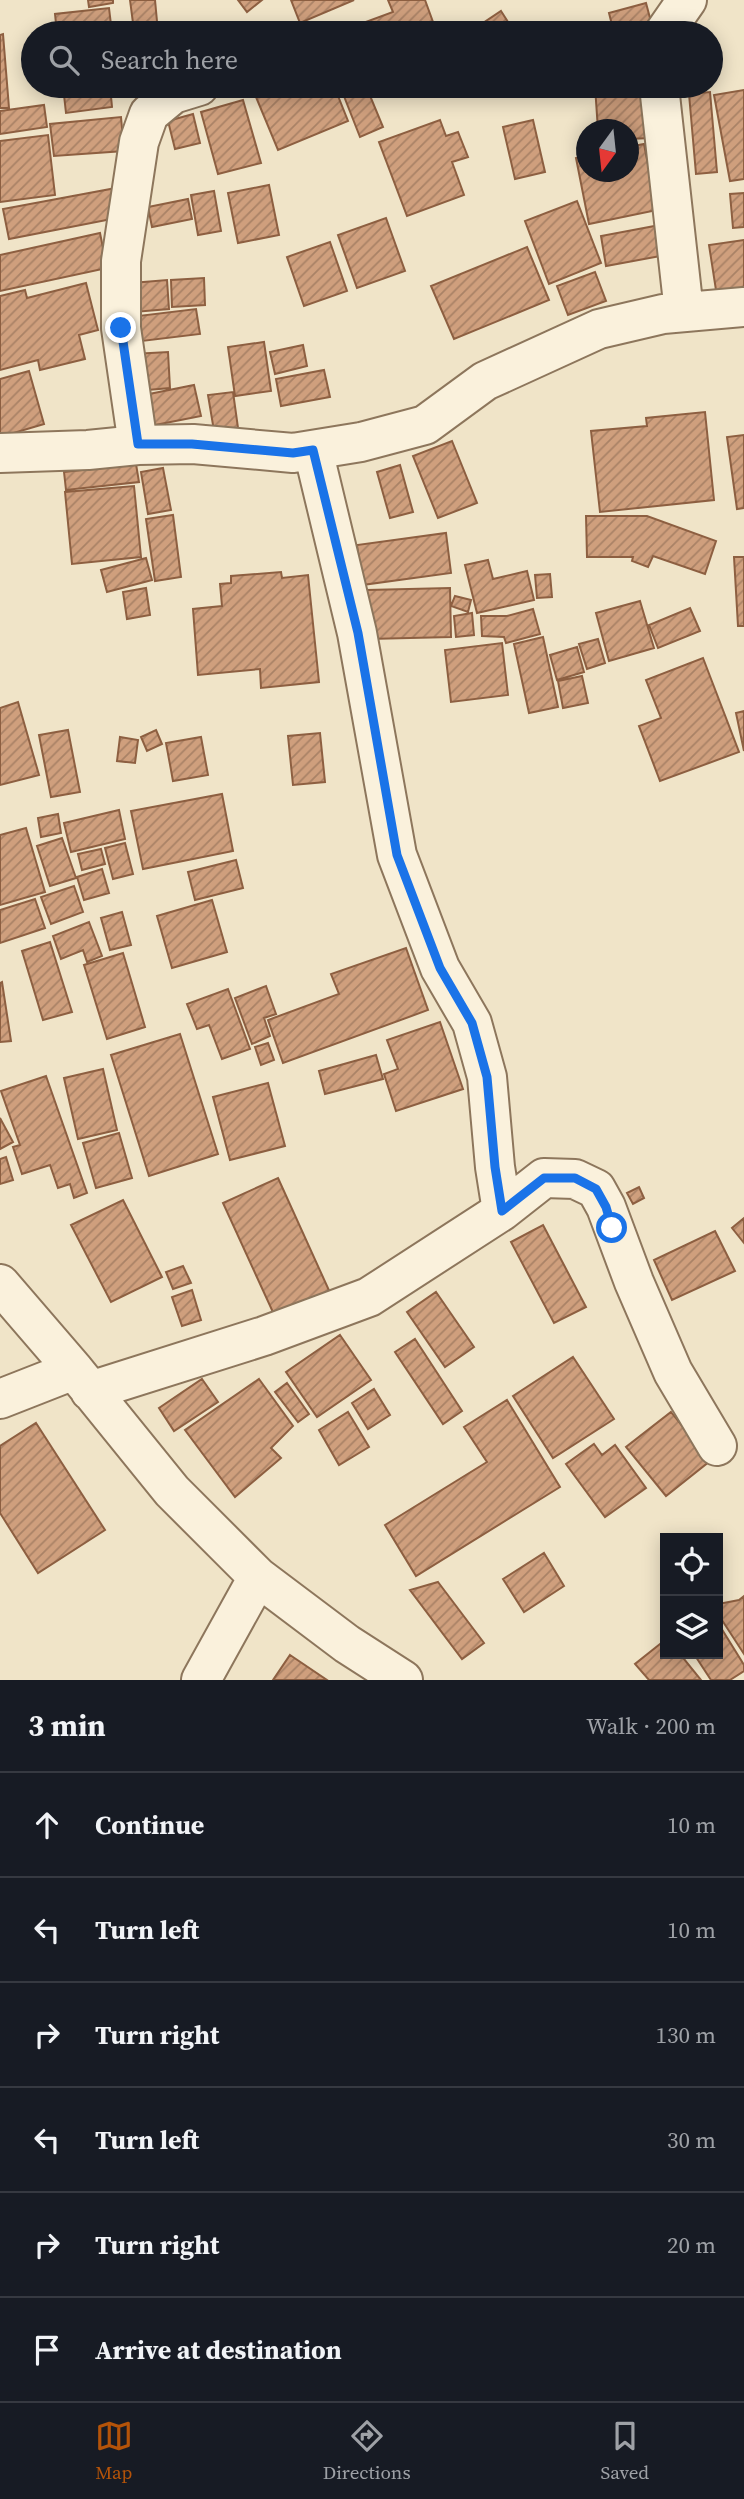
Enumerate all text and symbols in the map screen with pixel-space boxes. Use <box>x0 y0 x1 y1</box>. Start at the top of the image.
search box <box>21 21 723 98</box>
icon: search <box>45 41 83 79</box>
text: Search here <box>101 42 238 78</box>
north arrow <box>576 119 639 182</box>
route end <box>105 312 136 343</box>
route start <box>596 1212 627 1243</box>
map controls <box>660 1533 723 1659</box>
button: locate <box>660 1533 723 1596</box>
button: layers <box>660 1596 723 1659</box>
text: 3 min <box>28 1705 106 1746</box>
text: Walk · 200 m <box>586 1710 716 1742</box>
icon: ahead <box>28 1806 66 1844</box>
text: Continue <box>95 1807 204 1843</box>
text: 10 m <box>667 1809 716 1841</box>
icon: left <box>28 1911 66 1949</box>
text: Turn left <box>95 1912 199 1948</box>
text: 10 m <box>667 1914 716 1946</box>
icon: right <box>28 2016 66 2054</box>
text: Turn right <box>95 2017 219 2053</box>
text: 130 m <box>655 2019 716 2051</box>
icon: left <box>28 2121 66 2159</box>
text: Turn left <box>95 2122 199 2158</box>
text: 30 m <box>667 2124 716 2156</box>
icon: right <box>28 2226 66 2264</box>
text: Turn right <box>95 2227 219 2263</box>
text: 20 m <box>667 2229 716 2261</box>
icon: arrive <box>28 2331 66 2369</box>
text: Arrive at destination <box>95 2332 342 2368</box>
tab: Map <box>95 2417 133 2485</box>
tab: Directions <box>323 2417 411 2485</box>
tab: Saved <box>600 2417 649 2485</box>

